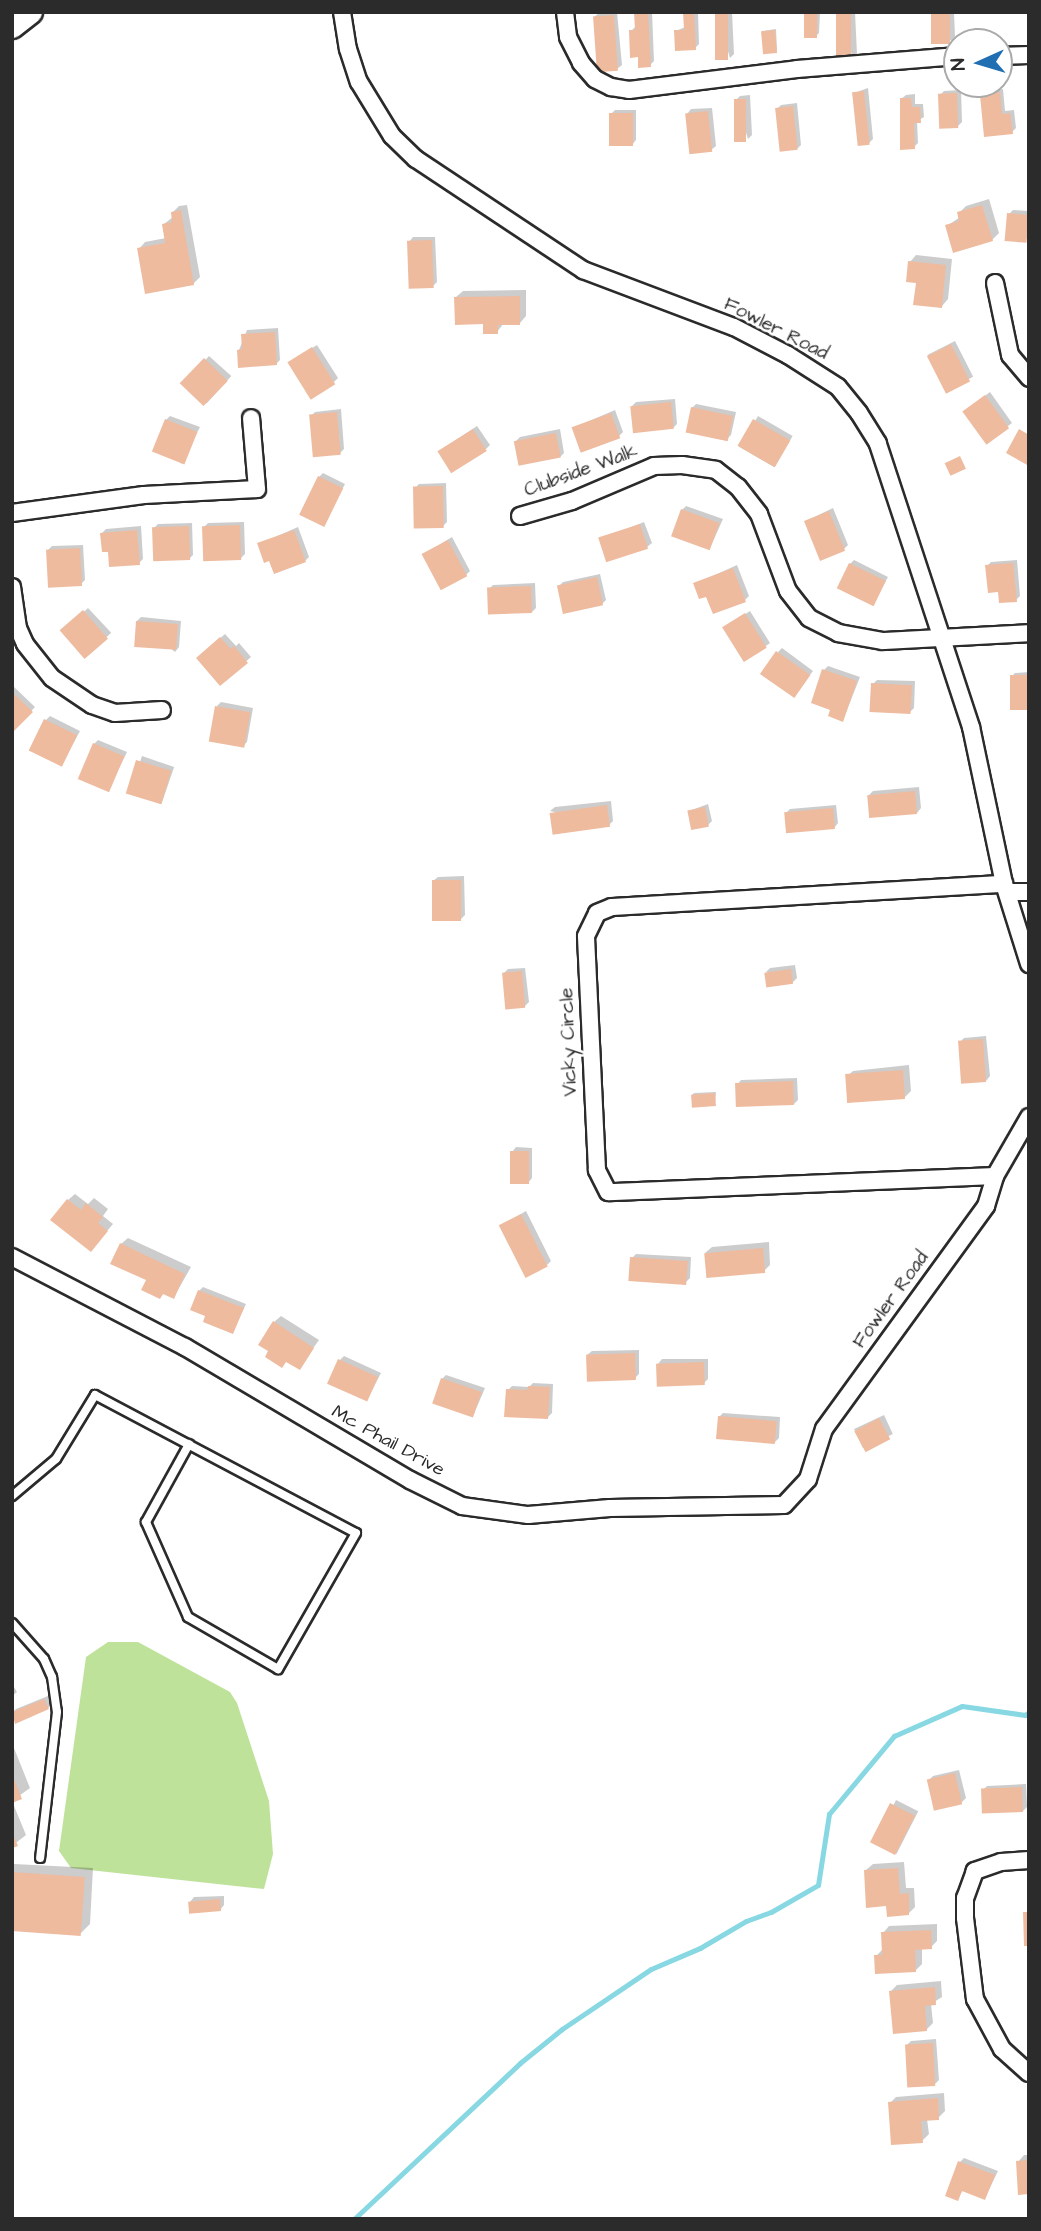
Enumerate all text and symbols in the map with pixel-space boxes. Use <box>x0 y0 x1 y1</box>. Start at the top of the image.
north arrow <box>943 28 1013 98</box>
text: N <box>945 57 972 71</box>
street label: Fowler Road <box>720 293 832 365</box>
street label: Clubside Walk <box>521 440 641 502</box>
street label: Vicky Circle <box>556 987 582 1097</box>
street label: Fowler Road <box>848 1247 934 1353</box>
street label: Mc Phail Drive <box>327 1401 449 1481</box>

